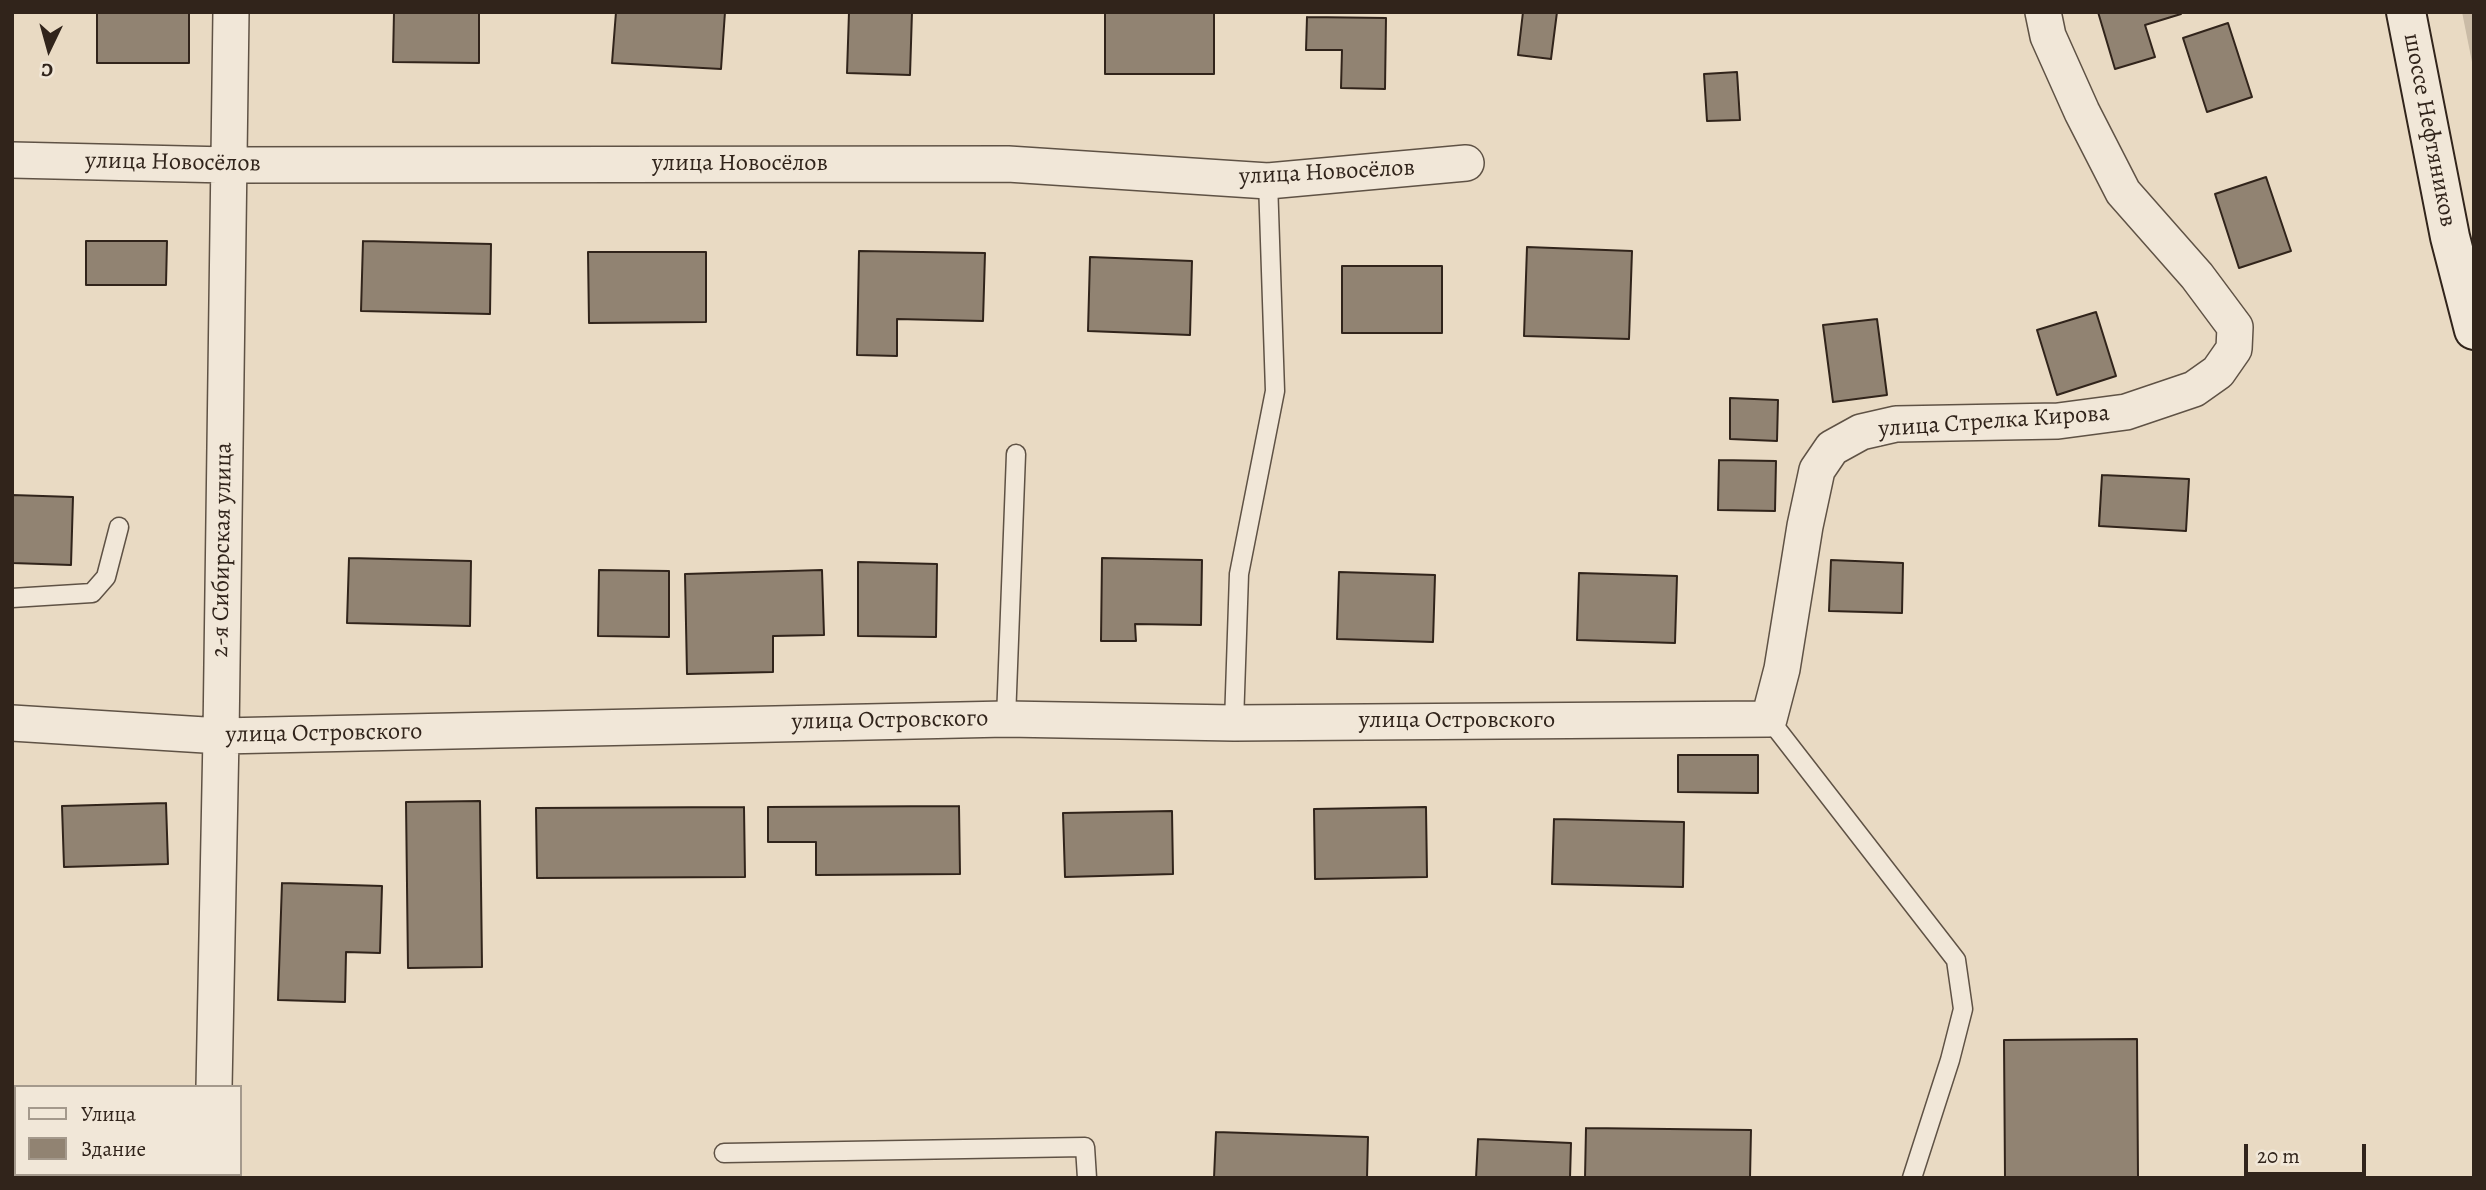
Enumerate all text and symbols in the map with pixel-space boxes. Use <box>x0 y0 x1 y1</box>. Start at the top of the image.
north arrow <box>14 14 84 84</box>
street label: шоссе Нефтяников <box>2396 31 2462 229</box>
text: С <box>40 56 54 83</box>
street label: улица Новосёлов <box>85 147 261 179</box>
street label: улица Новосёлов <box>652 150 828 178</box>
street label: улица Новосёлов <box>1238 154 1416 192</box>
street label: улица Стрелка Кирова <box>1877 400 2111 444</box>
street label: 2-я Сибирская улица <box>207 442 239 658</box>
street label: улица Островского <box>792 705 988 737</box>
street label: улица Островского <box>1359 707 1555 735</box>
street label: улица Островского <box>226 718 422 750</box>
legend <box>14 1085 242 1176</box>
text: Улица <box>81 1100 136 1128</box>
scale bar <box>2248 1130 2370 1174</box>
text: Здание <box>81 1135 146 1163</box>
text: 20 m <box>2257 1142 2300 1170</box>

